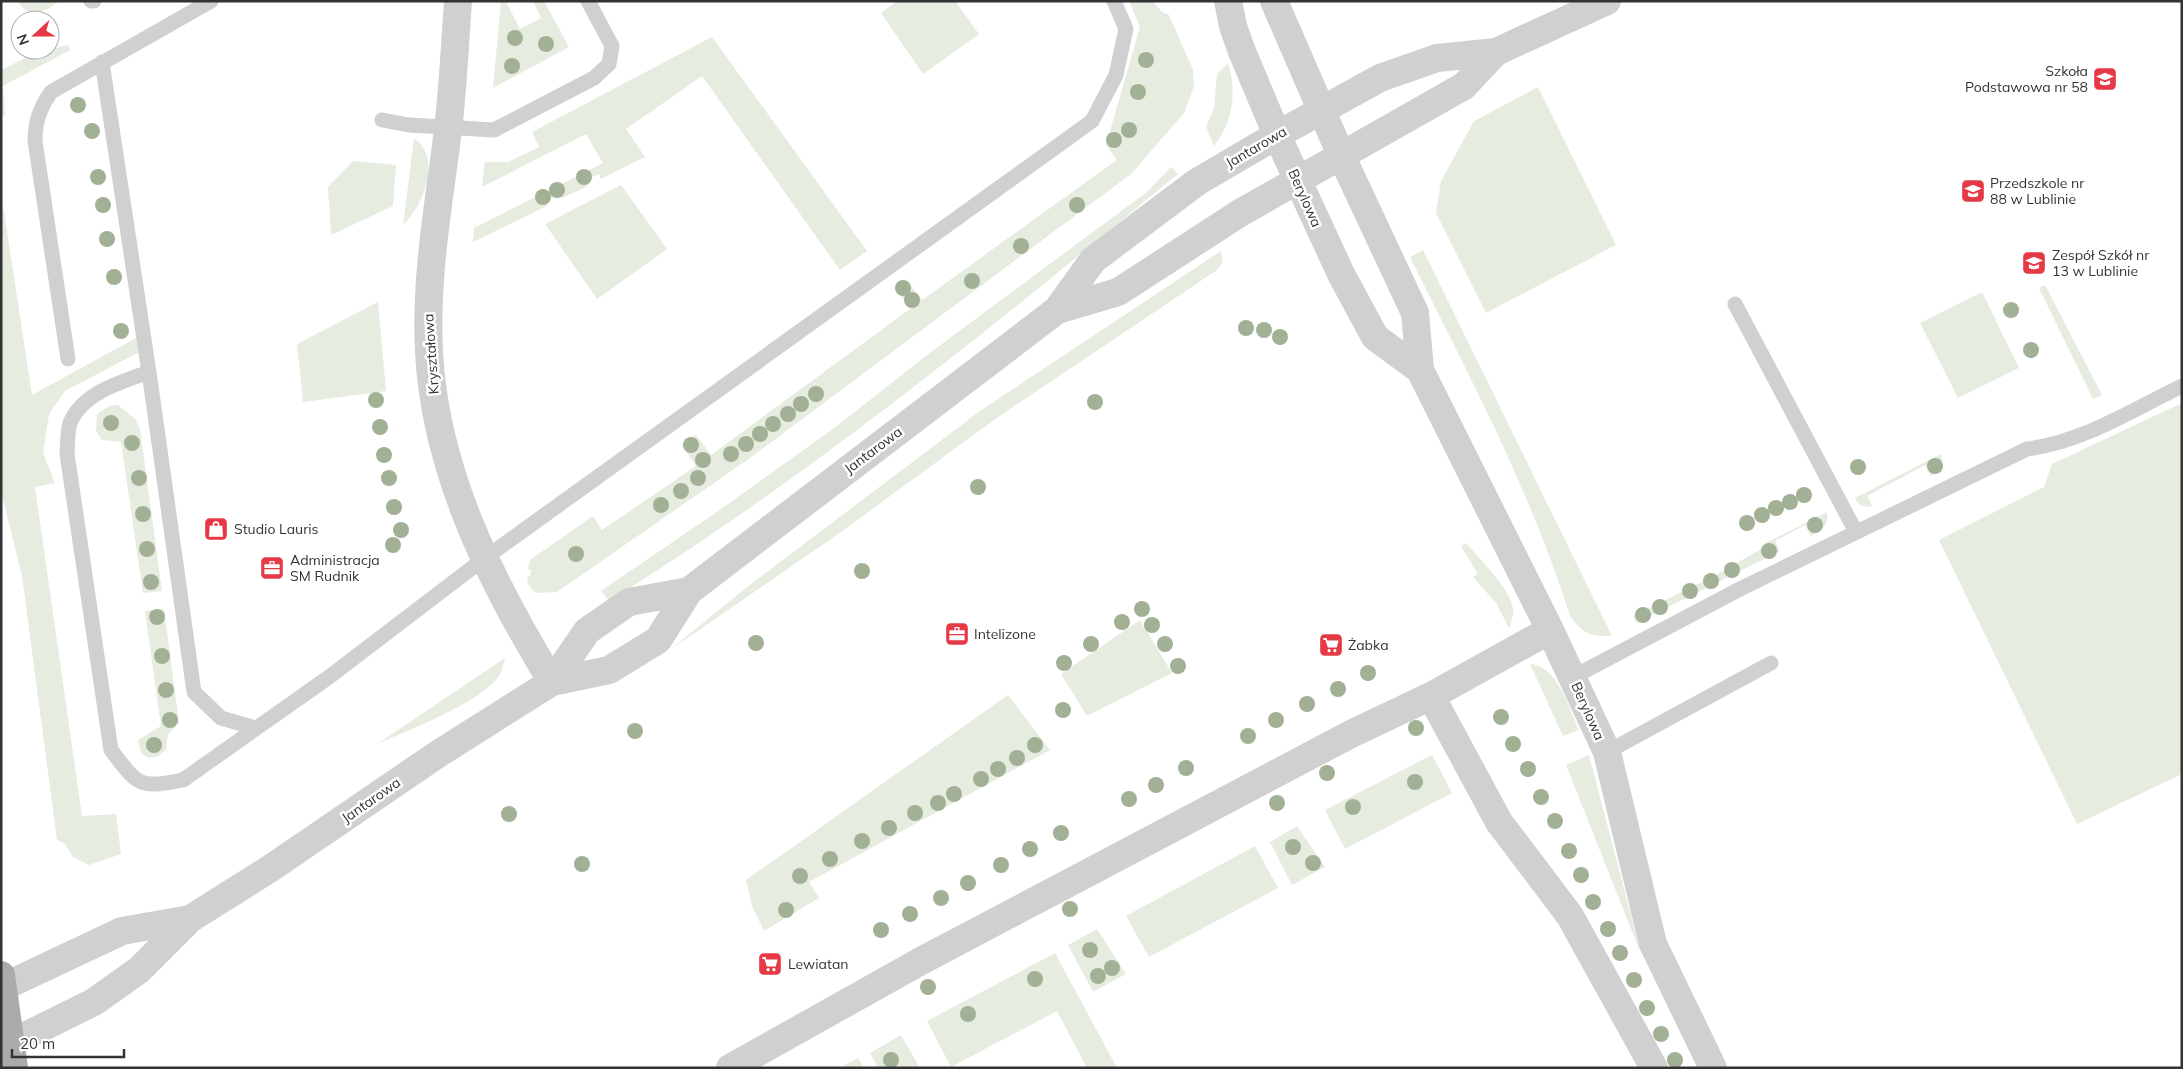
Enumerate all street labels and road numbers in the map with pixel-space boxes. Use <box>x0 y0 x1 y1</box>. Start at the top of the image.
street label: Jantarowa <box>1222 122 1290 172</box>
street label: Berylowa <box>1284 166 1326 230</box>
street label: Kryształowa <box>419 313 443 395</box>
street label: Jantarowa <box>840 422 906 478</box>
street label: Berylowa <box>1567 679 1609 743</box>
street label: Jantarowa <box>338 773 404 827</box>

